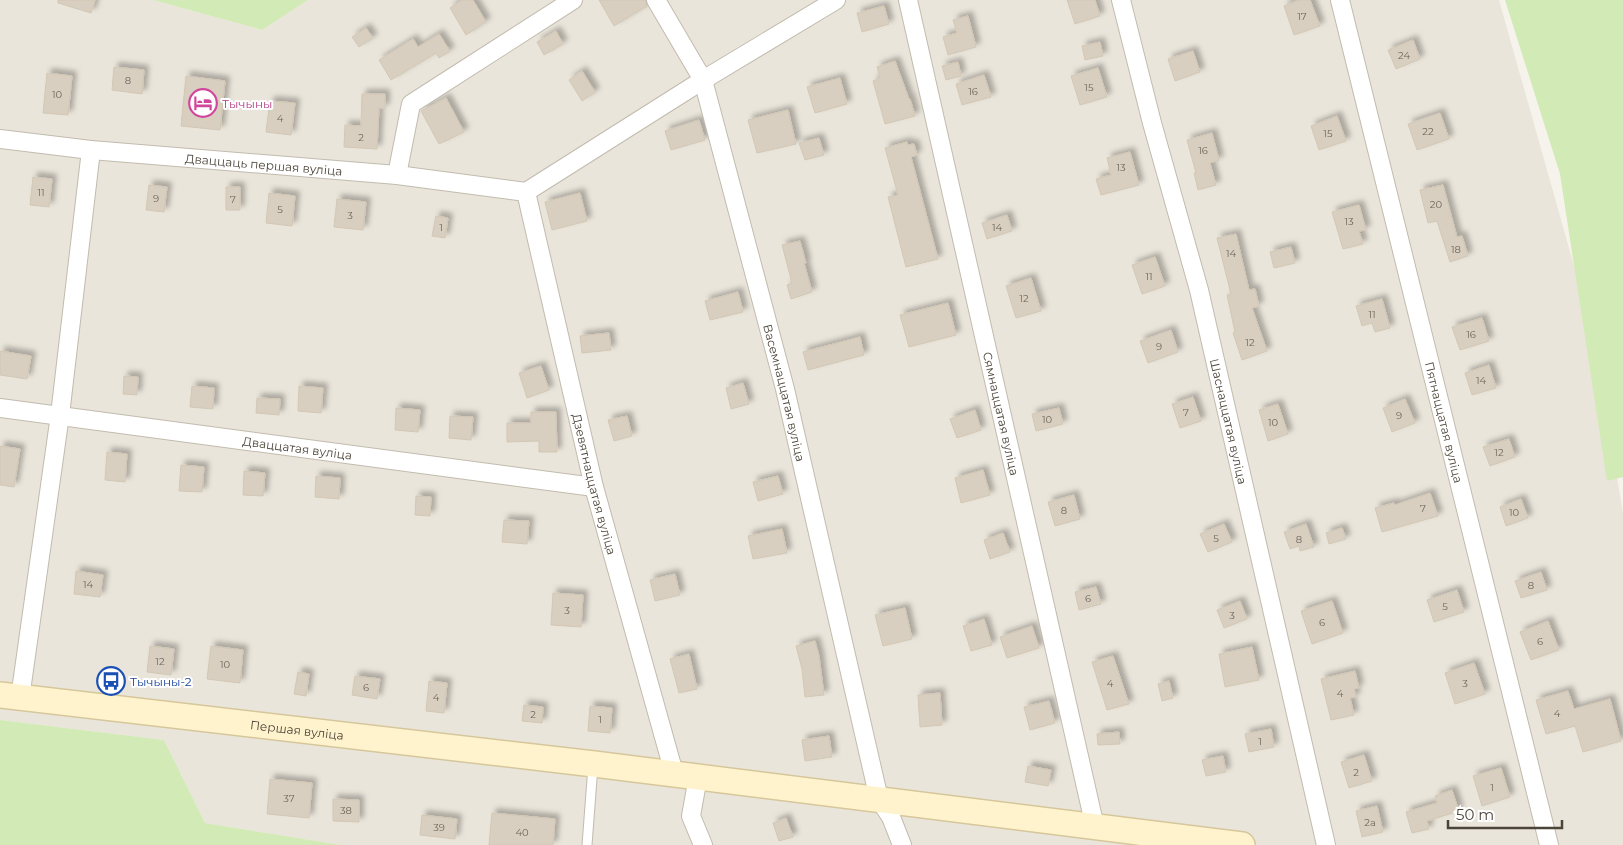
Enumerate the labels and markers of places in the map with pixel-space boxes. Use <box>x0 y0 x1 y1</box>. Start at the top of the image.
hotel icon: Тычыны <box>188 88 218 118</box>
place label: Тычыны <box>222 96 272 111</box>
bus stop icon: Тычыны-2 <box>96 666 126 696</box>
place label: Тычыны-2 <box>130 674 192 689</box>

